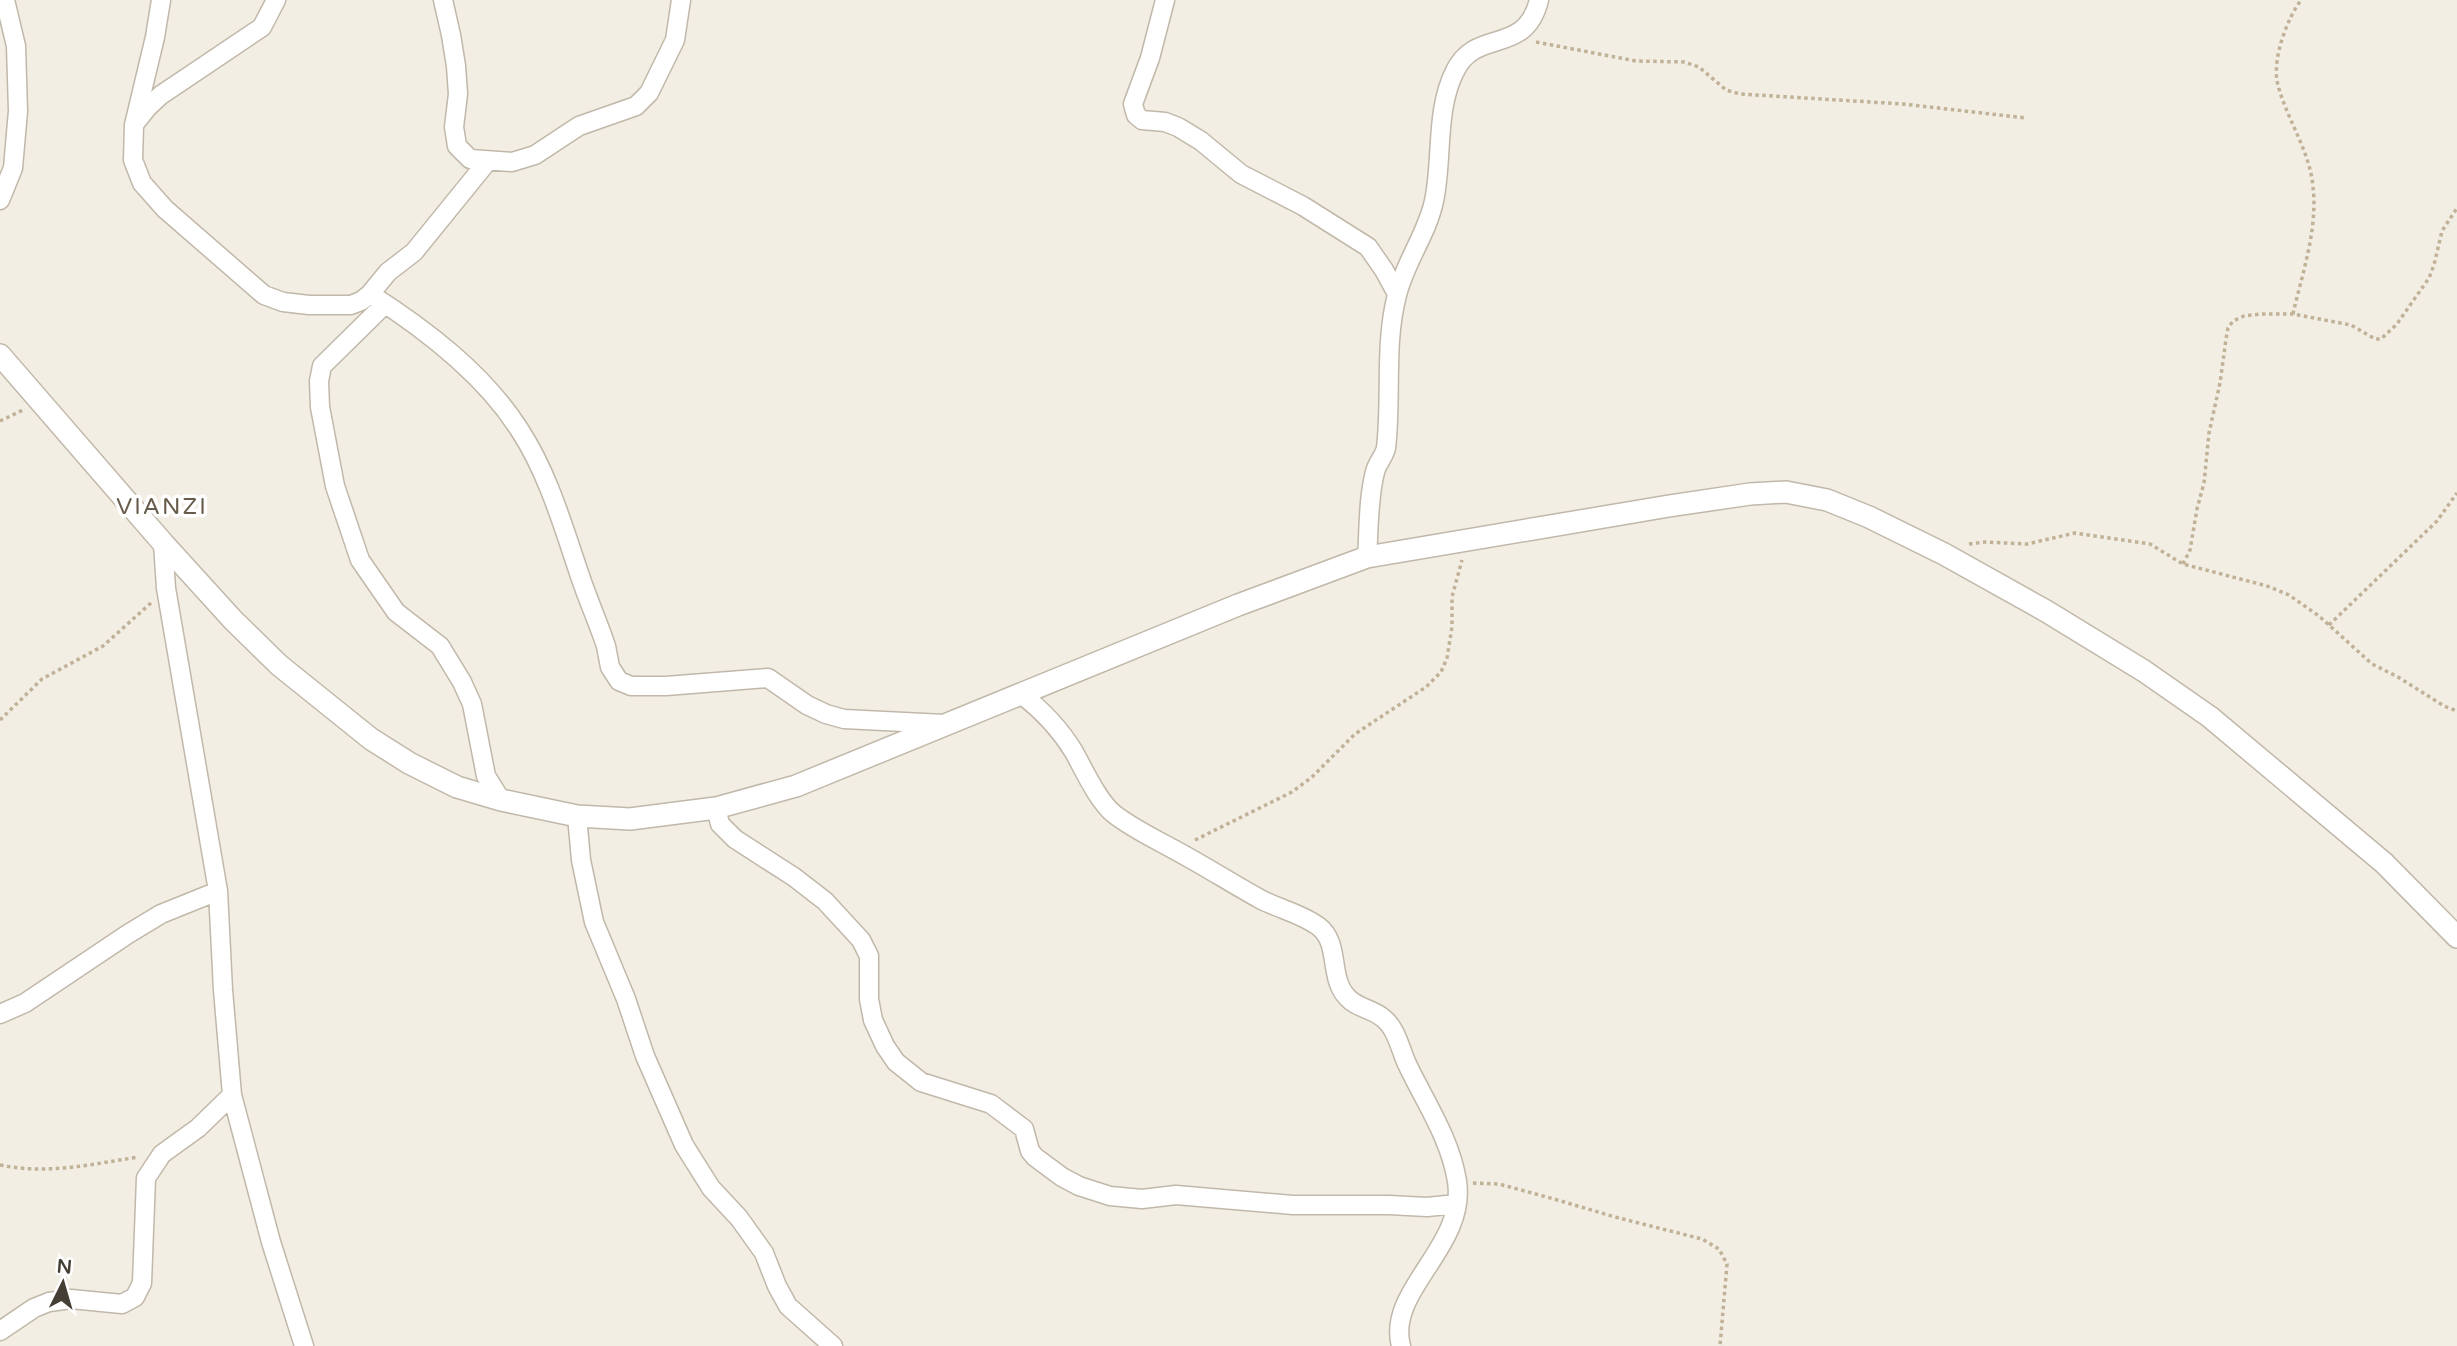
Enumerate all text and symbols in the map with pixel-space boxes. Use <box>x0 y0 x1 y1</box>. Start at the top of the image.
district label: VIANZI <box>116 493 208 521</box>
north arrow <box>28 1248 98 1318</box>
text: N <box>56 1255 73 1279</box>

